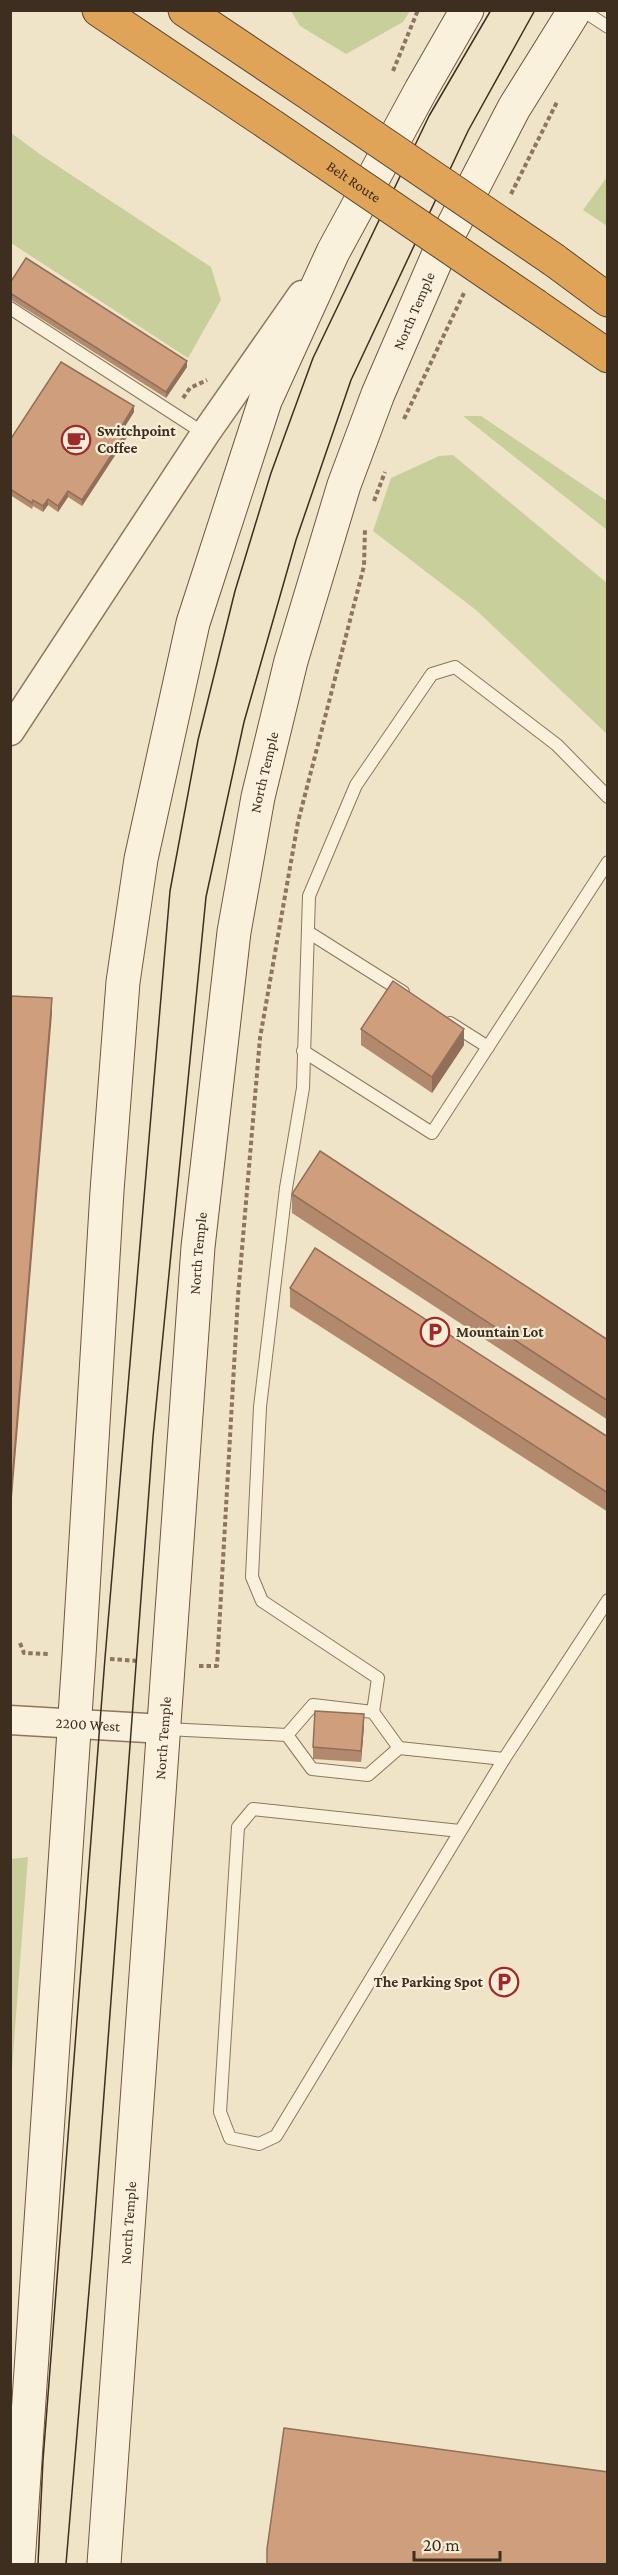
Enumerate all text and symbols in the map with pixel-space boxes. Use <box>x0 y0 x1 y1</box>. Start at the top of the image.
street label: Belt Route <box>324 158 384 206</box>
street label: North Temple <box>390 269 438 352</box>
place label: Switchpoint Coffee <box>97 423 176 456</box>
cafe icon: Switchpoint Coffee <box>60 424 92 456</box>
street label: North Temple <box>247 730 282 814</box>
street label: North Temple <box>187 1211 210 1295</box>
parking icon: Mountain Lot <box>419 1316 451 1348</box>
place label: Mountain Lot <box>456 1324 544 1340</box>
street label: North Temple <box>152 1696 174 1780</box>
street label: 2200 West <box>55 1715 122 1734</box>
parking icon: The Parking Spot <box>488 1966 520 1998</box>
place label: The Parking Spot <box>374 1974 484 1990</box>
street label: North Temple <box>117 2180 140 2265</box>
scale bar <box>414 2524 500 2562</box>
text: 20 m <box>423 2535 460 2555</box>

